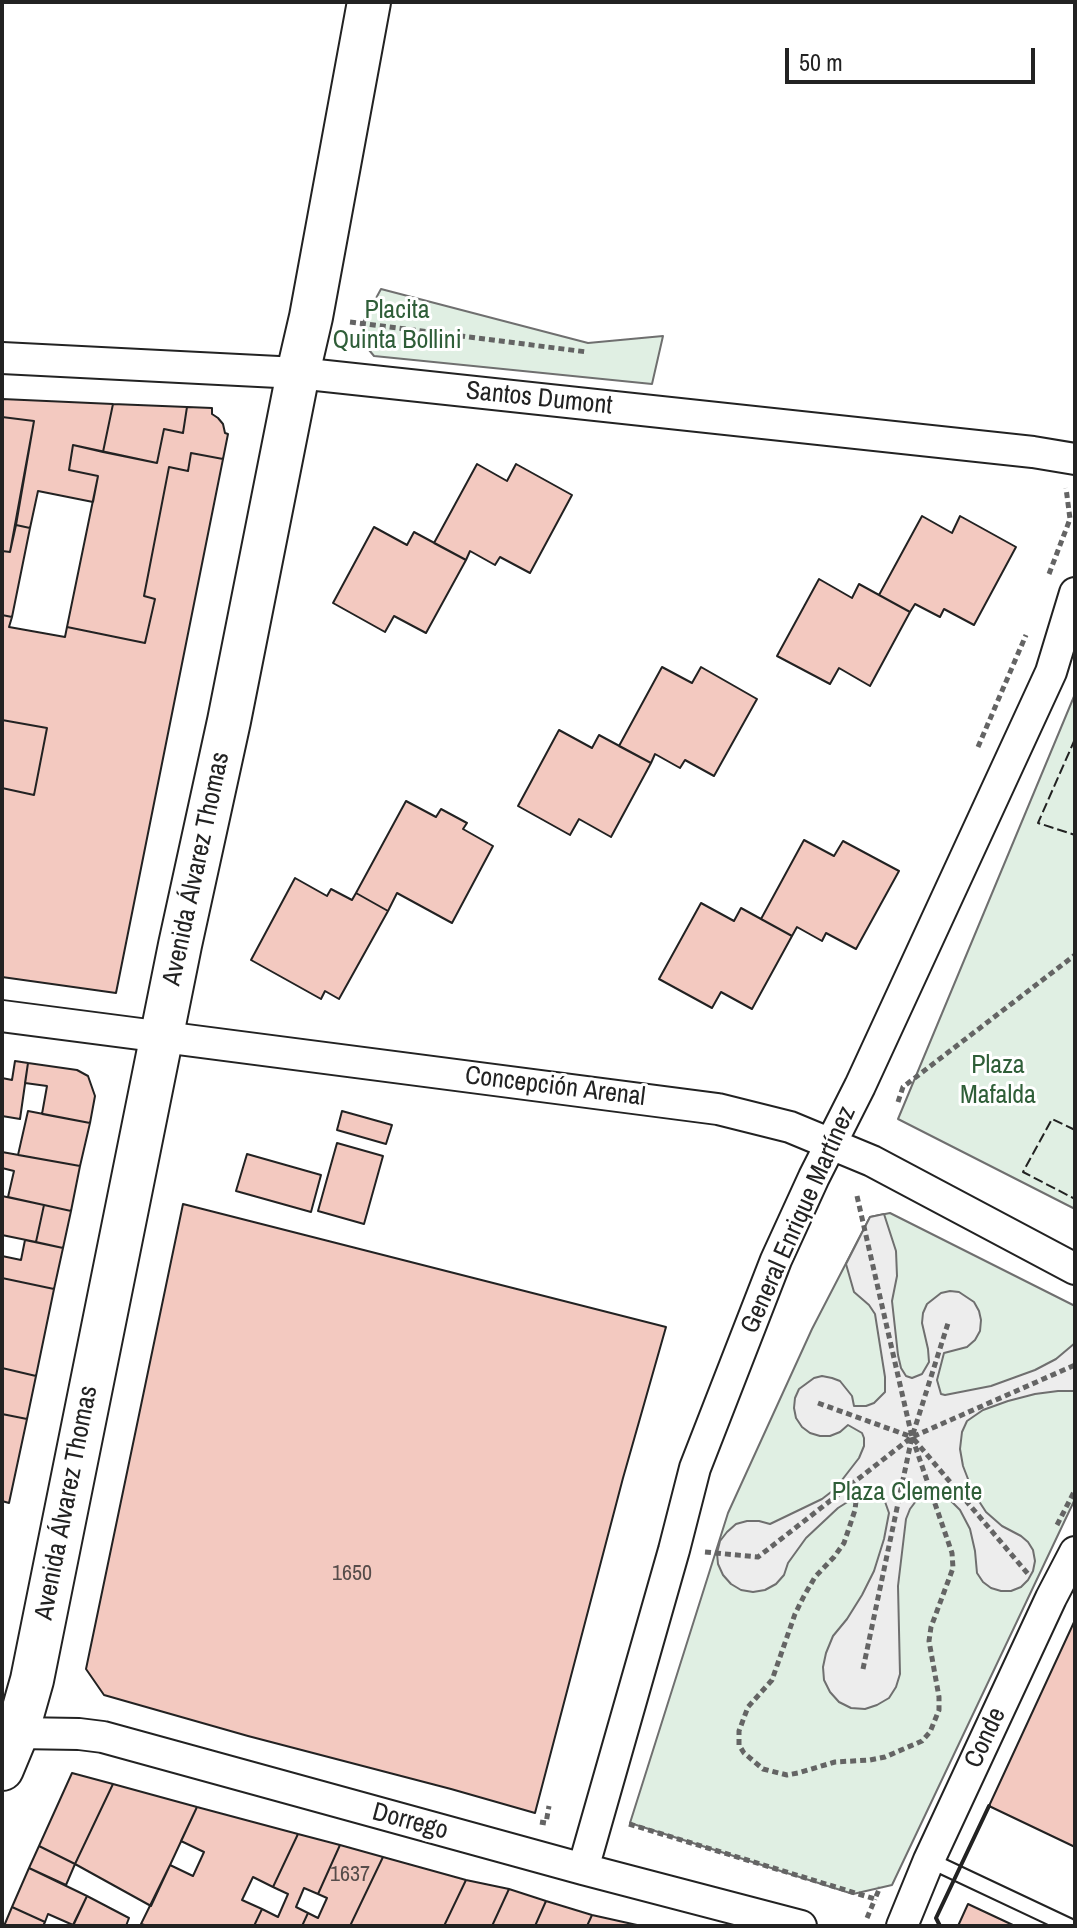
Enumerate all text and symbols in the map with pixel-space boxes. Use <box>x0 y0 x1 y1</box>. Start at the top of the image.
scale bar <box>789 32 1039 82</box>
text: 50 m <box>799 46 843 78</box>
park label: Placita Quinta Bollini <box>332 295 462 356</box>
street label: Santos Dumont <box>464 376 614 422</box>
street label: Avenida Álvarez Thomas <box>157 749 237 989</box>
park label: Plaza Mafalda <box>960 1050 1036 1112</box>
street label: Concepción Arenal <box>463 1060 647 1114</box>
street label: General Enrique Martínez <box>735 1102 863 1338</box>
street label: Avenida Álvarez Thomas <box>29 1383 105 1623</box>
park label: Plaza Clemente <box>832 1477 982 1509</box>
house number: 1650 <box>332 1561 372 1587</box>
street label: Conde <box>959 1703 1013 1773</box>
street label: Dorrego <box>369 1797 451 1847</box>
house number: 1637 <box>330 1862 370 1888</box>

